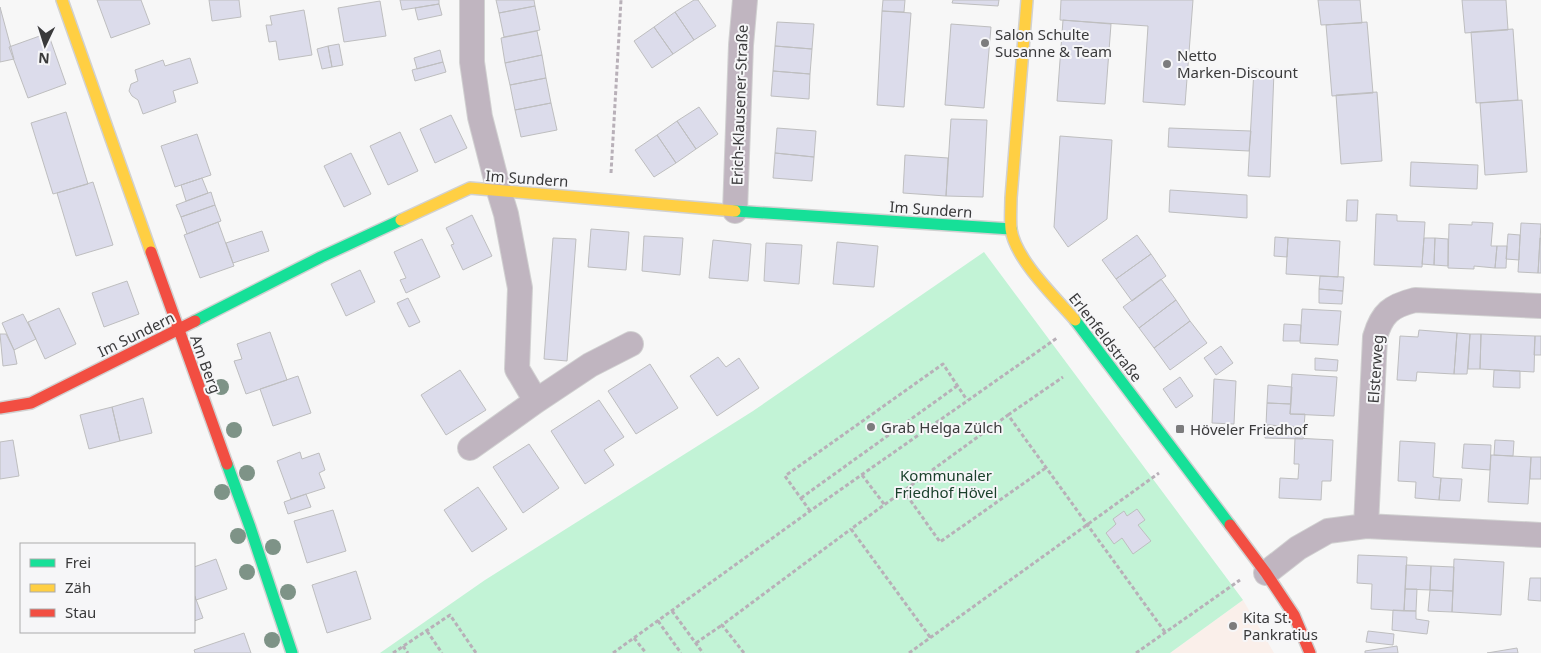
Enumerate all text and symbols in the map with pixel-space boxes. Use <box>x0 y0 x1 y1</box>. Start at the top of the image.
north arrow <box>20 20 70 70</box>
street label: Erich-Klausener-Straße <box>726 24 752 186</box>
place label: Salon Schulte Susanne & Team <box>995 24 1112 61</box>
marker: Salon Schulte Susanne & Team <box>979 37 991 49</box>
place label: Netto Marken-Discount <box>1177 45 1299 82</box>
text: N <box>38 49 50 68</box>
marker: Netto Marken-Discount <box>1161 58 1173 70</box>
street label: Im Sundern <box>485 165 569 191</box>
street label: Im Sundern <box>889 196 973 222</box>
street label: Erlenfeldstraße <box>1065 288 1147 386</box>
street label: Im Sundern <box>94 307 178 361</box>
street label: Am Berg <box>186 332 226 396</box>
street label: Elsterweg <box>1363 334 1387 404</box>
place label: Grab Helga Zülch <box>881 417 1003 437</box>
place label: Höveler Friedhof <box>1190 419 1308 439</box>
marker: Grab Helga Zülch <box>865 421 877 433</box>
marker: Höveler Friedhof <box>1174 423 1186 435</box>
park label: Kommunaler Friedhof Hövel <box>895 465 997 502</box>
legend <box>20 543 195 633</box>
text: Frei <box>65 552 91 572</box>
text: Zäh <box>65 577 91 597</box>
text: Stau <box>65 602 96 622</box>
place label: Kita St. Pankratius <box>1243 607 1318 644</box>
marker: Kita St. Pankratius <box>1227 620 1239 632</box>

